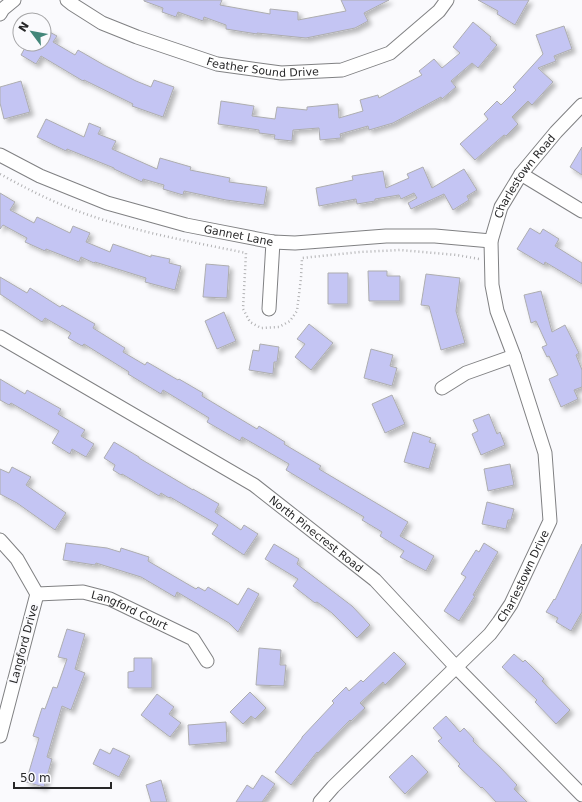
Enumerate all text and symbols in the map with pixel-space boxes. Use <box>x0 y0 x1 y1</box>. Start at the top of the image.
north arrow <box>12 12 52 52</box>
text: N <box>16 20 32 34</box>
street label: Feather Sound Drive <box>205 54 319 80</box>
street label: Charlestown Road <box>492 132 558 220</box>
street label: Gannet Lane <box>203 222 275 248</box>
street label: North Pinecrest Road <box>267 493 366 575</box>
street label: Charlestown Drive <box>494 528 551 625</box>
street label: Langford Court <box>90 588 170 633</box>
street label: Langford Drive <box>7 603 41 685</box>
scale bar <box>14 764 111 790</box>
text: 50 m <box>20 771 51 785</box>

